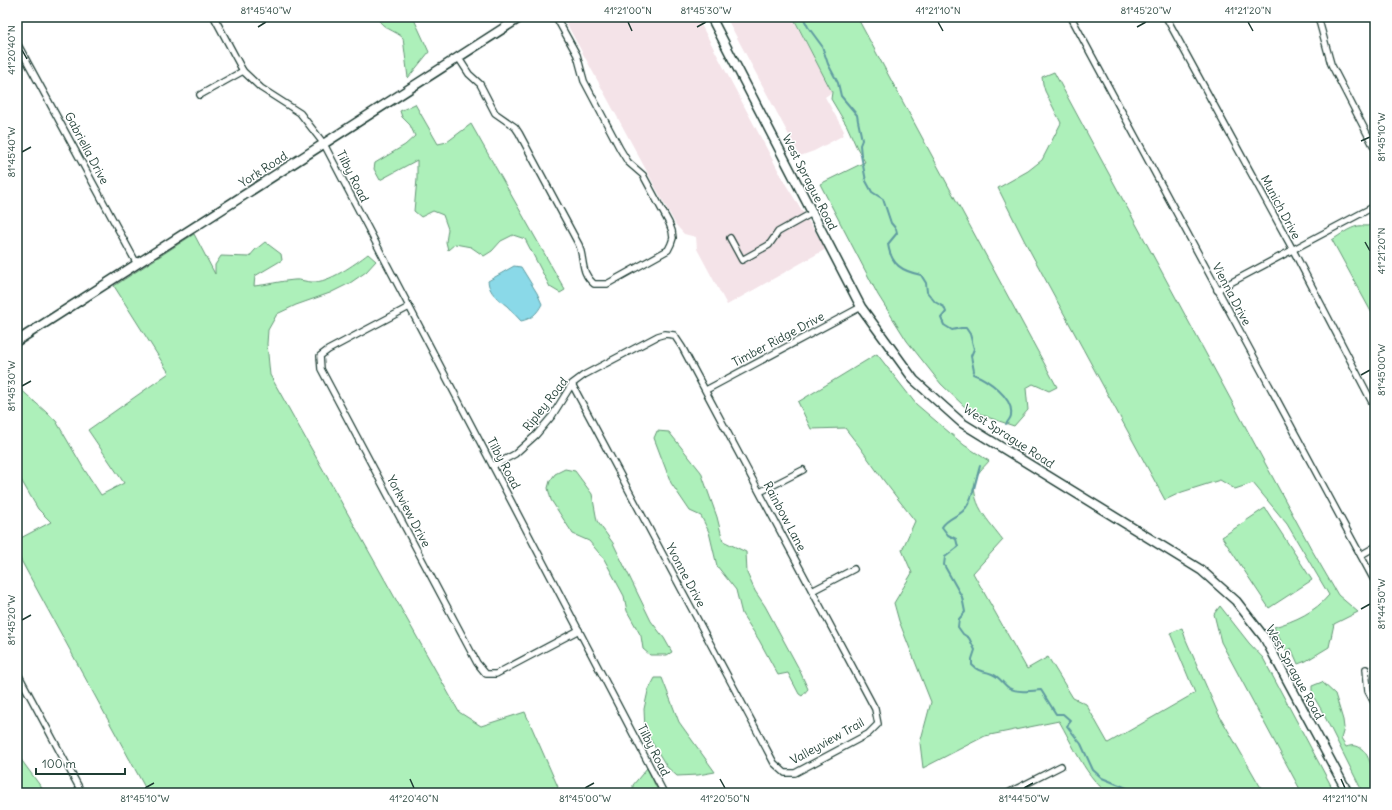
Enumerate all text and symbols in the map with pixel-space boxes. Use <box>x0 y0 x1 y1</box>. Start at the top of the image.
text: 81°45'40"W <box>241 4 291 17</box>
text: 41°21'00"N <box>604 4 652 17</box>
text: 81°45'30"W <box>680 4 732 17</box>
text: 41°21'10"N <box>915 4 961 17</box>
text: 81°45'20"W <box>1121 4 1171 17</box>
text: 41°21'20"N <box>1225 4 1271 17</box>
text: 41°20'40"N <box>5 25 18 75</box>
street label: Gabriella Drive <box>62 109 112 187</box>
text: 81°45'10"W <box>1375 112 1388 162</box>
text: 81°45'40"W <box>5 127 18 177</box>
street label: West Sprague Road <box>779 132 841 232</box>
street label: York Road <box>236 148 290 190</box>
street label: Tilby Road <box>334 148 372 204</box>
street label: Munich Drive <box>1258 172 1304 242</box>
text: 41°21'20"N <box>1375 228 1388 274</box>
street label: Vienna Drive <box>1209 260 1255 328</box>
street label: Timber Ridge Drive <box>729 308 827 370</box>
text: 81°45'00"W <box>1375 344 1388 396</box>
text: 81°45'30"W <box>5 360 18 412</box>
street label: Ripley Road <box>519 374 571 434</box>
street label: West Sprague Road <box>961 401 1057 471</box>
street label: Tilby Road <box>484 435 524 491</box>
street label: Yorkview Drive <box>384 472 434 550</box>
street label: Rainbow Lane <box>760 479 810 553</box>
street label: Yvonne Drive <box>663 540 709 610</box>
text: 81°44'50"W <box>1375 578 1388 630</box>
text: 81°45'20"W <box>5 595 18 645</box>
street label: West Sprague Road <box>1263 622 1327 722</box>
street label: Valleyview Trail <box>787 715 867 767</box>
street label: Tilby Road <box>635 722 673 778</box>
scale bar <box>36 750 125 776</box>
text: 100 m <box>42 756 76 771</box>
text: 81°45'10"W <box>120 792 170 805</box>
text: 41°20'40"N <box>389 792 439 805</box>
text: 81°45'00"W <box>559 792 611 805</box>
text: 41°20'50"N <box>700 792 750 805</box>
text: 81°44'50"W <box>998 792 1050 805</box>
text: 41°21'10"N <box>1322 792 1368 805</box>

